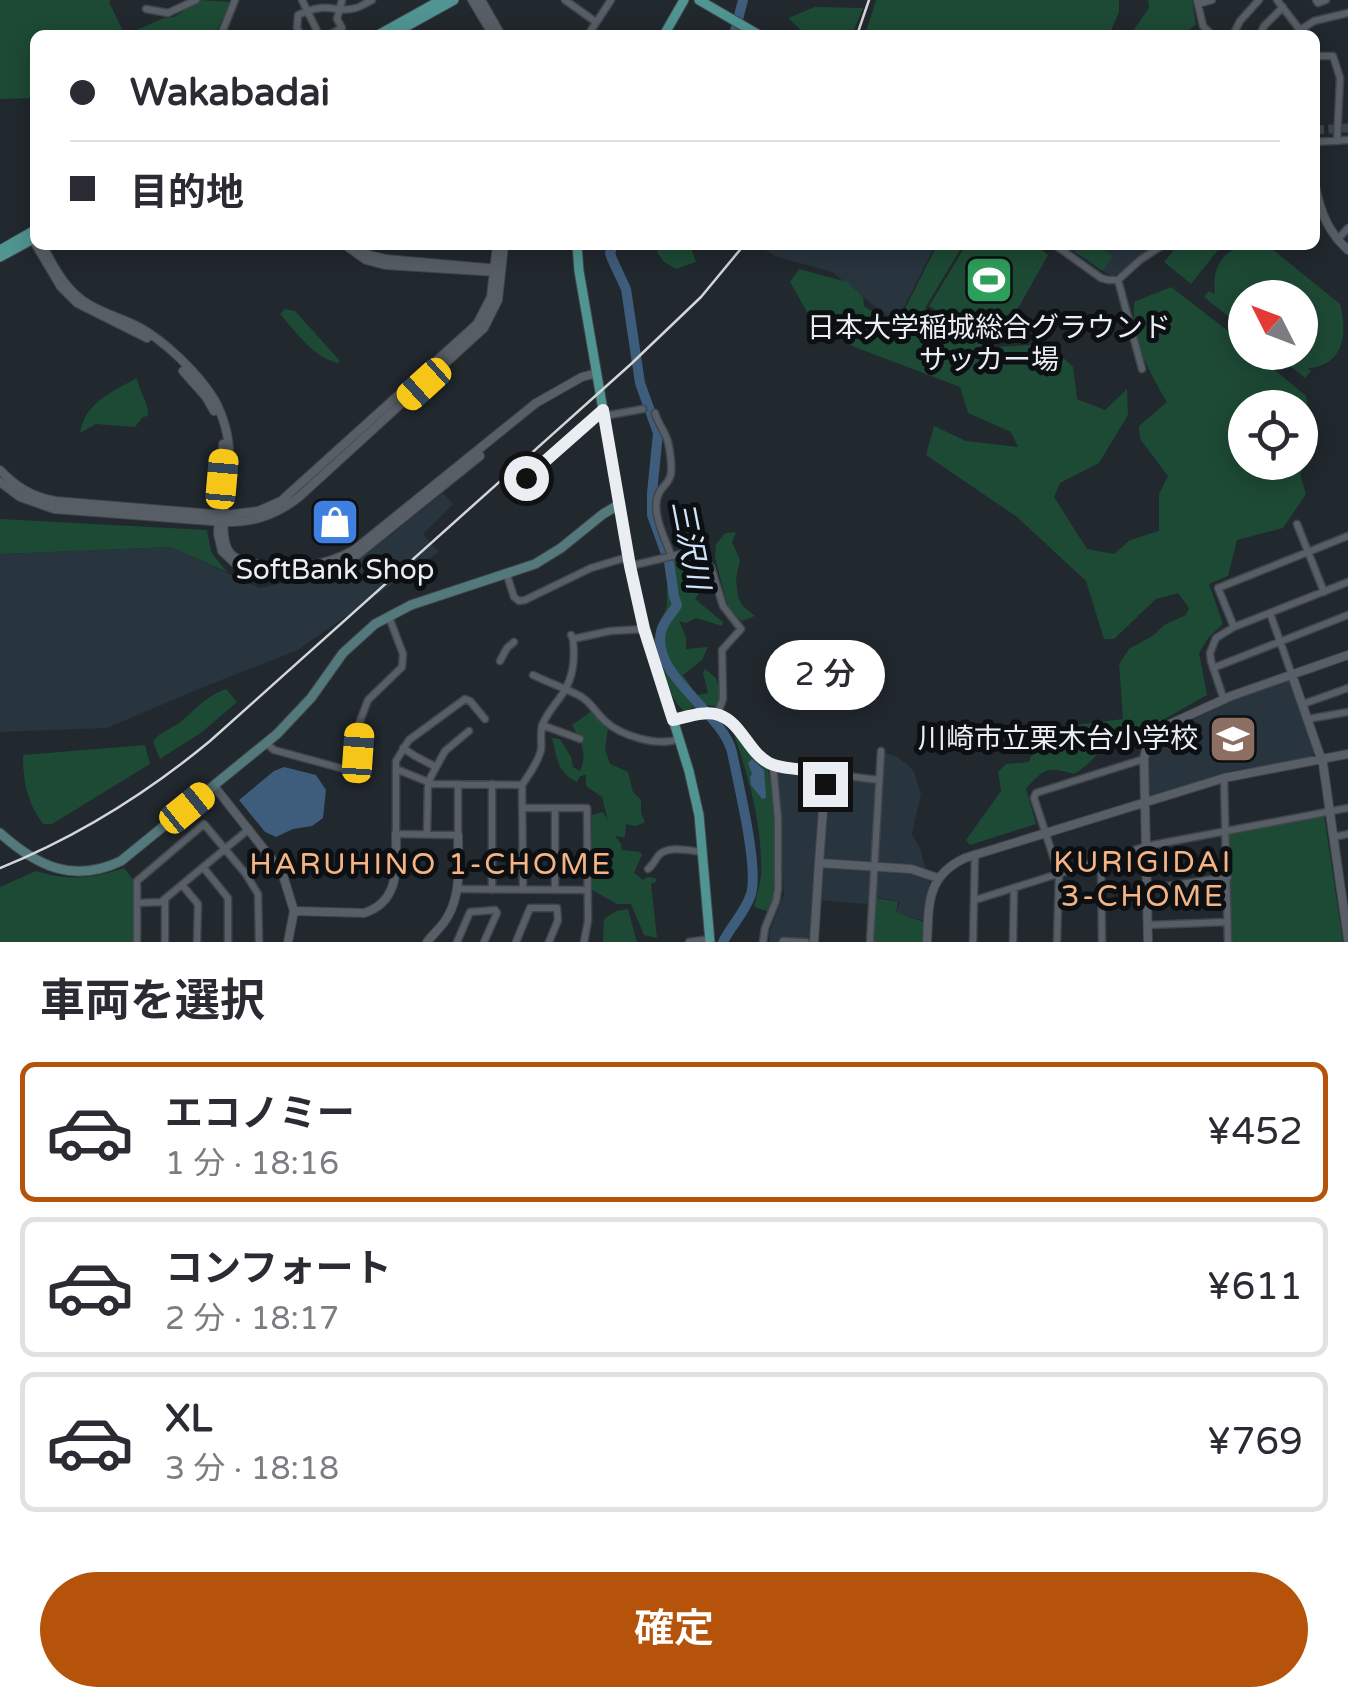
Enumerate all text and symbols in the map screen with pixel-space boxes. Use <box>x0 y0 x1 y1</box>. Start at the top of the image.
text: Wakabadai <box>130 70 330 116</box>
text: 目的地 <box>130 170 244 216</box>
sports icon: 日本大学稲城総合グラウンド サッカー場 <box>963 254 1015 306</box>
north arrow <box>1228 280 1318 370</box>
map controls <box>1228 280 1318 480</box>
place label: 日本大学稲城総合グラウンド サッカー場 <box>807 311 1171 377</box>
car <box>392 353 456 415</box>
button: locate <box>1228 390 1318 480</box>
car <box>204 448 240 510</box>
route start <box>504 456 549 501</box>
shop icon: SoftBank Shop <box>309 496 361 548</box>
water label: 三沢川 <box>663 497 717 596</box>
place label: SoftBank Shop <box>236 553 434 587</box>
callout: 2 分 <box>765 639 885 709</box>
text: 2 分 <box>795 656 855 694</box>
school or university icon: 川崎市立栗木台小学校 <box>1207 713 1259 765</box>
car <box>341 722 375 784</box>
place label: 川崎市立栗木台小学校 <box>918 722 1198 756</box>
route end <box>803 762 848 807</box>
car <box>154 777 220 839</box>
district label: KURIGIDAI 3-CHOME <box>1053 844 1233 915</box>
district label: HARUHINO 1-CHOME <box>249 846 613 883</box>
text: 車両を選択 <box>40 975 265 1029</box>
icon: car <box>45 1087 135 1177</box>
text: エコノミー <box>165 1091 355 1137</box>
text: ¥452 <box>1206 1109 1303 1155</box>
text: 1 分 · 18:16 <box>165 1145 339 1183</box>
icon: car <box>45 1242 135 1332</box>
text: コンフォート <box>165 1246 392 1292</box>
text: ¥611 <box>1206 1264 1303 1310</box>
text: 2 分 · 18:17 <box>165 1300 339 1338</box>
text: XL <box>165 1396 212 1442</box>
icon: car <box>45 1397 135 1487</box>
text: ¥769 <box>1206 1419 1303 1465</box>
text: 3 分 · 18:18 <box>165 1450 339 1488</box>
button: 確定 <box>40 1572 1308 1687</box>

